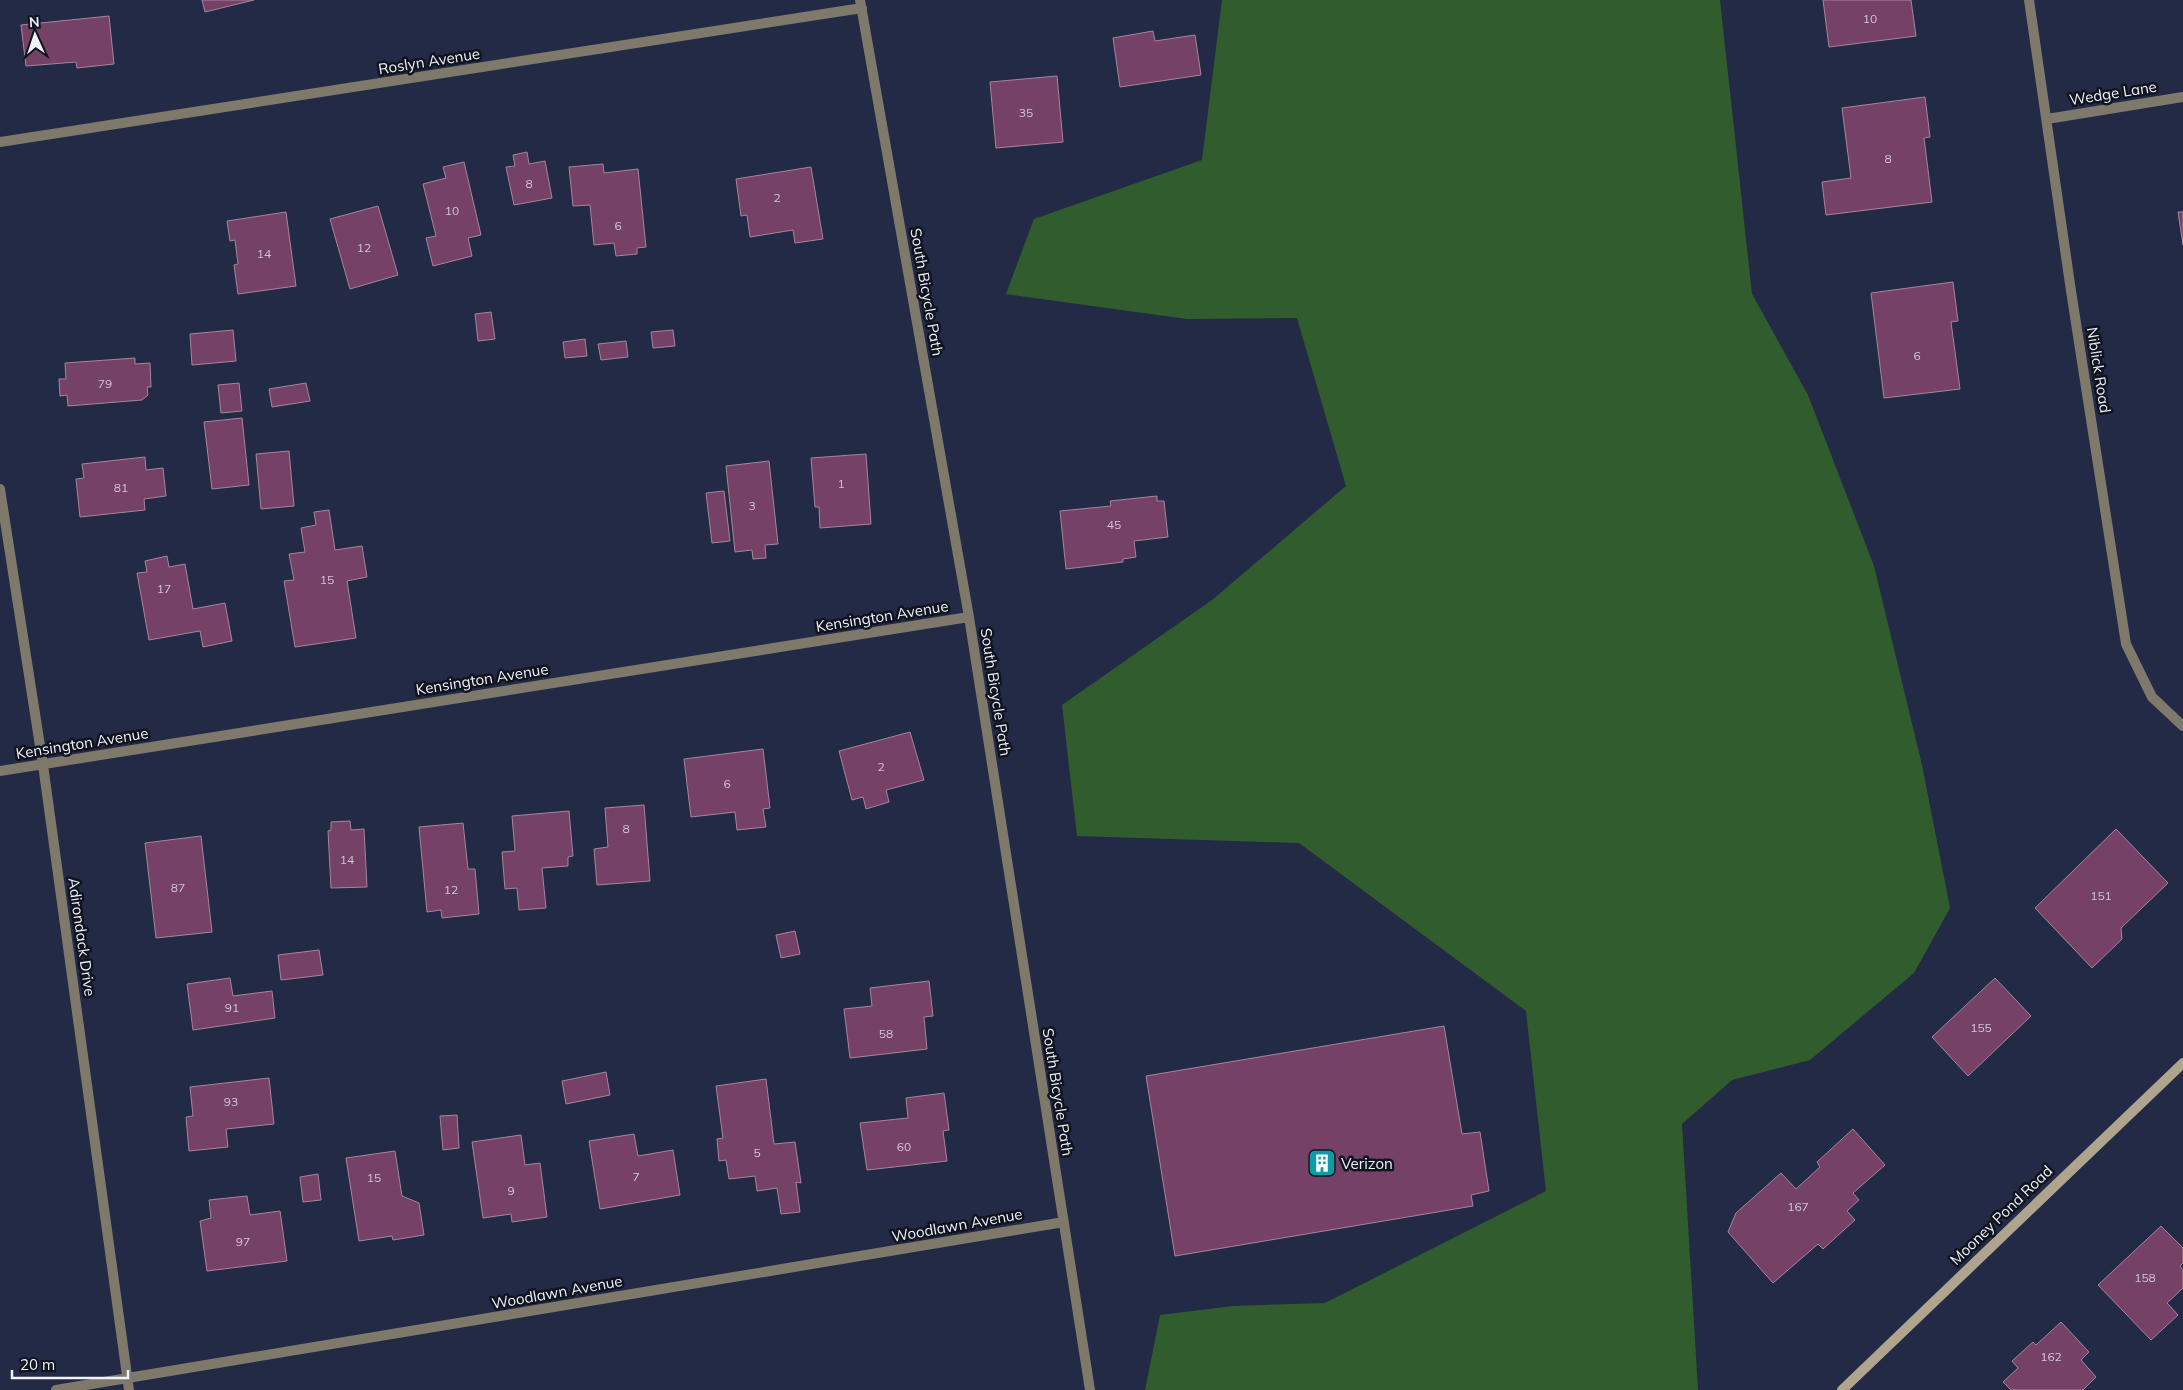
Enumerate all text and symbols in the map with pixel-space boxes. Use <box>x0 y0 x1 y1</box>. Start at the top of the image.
north arrow <box>10 10 60 60</box>
house number: 10 <box>1863 11 1877 26</box>
text: N <box>29 13 40 31</box>
street label: Roslyn Avenue <box>377 44 481 78</box>
street label: Wedge Lane <box>2068 77 2158 109</box>
house number: 35 <box>1019 105 1033 120</box>
house number: 8 <box>1884 151 1892 166</box>
house number: 8 <box>525 176 533 191</box>
house number: 2 <box>773 190 781 205</box>
house number: 10 <box>445 203 459 218</box>
house number: 6 <box>614 218 622 233</box>
street label: South Bicycle Path <box>906 227 948 357</box>
house number: 12 <box>357 240 371 255</box>
house number: 14 <box>257 246 271 261</box>
street label: Niblick Road <box>2083 326 2115 414</box>
house number: 6 <box>1913 348 1921 363</box>
house number: 79 <box>98 376 112 391</box>
house number: 1 <box>837 476 845 491</box>
house number: 81 <box>114 480 128 495</box>
house number: 3 <box>748 498 756 513</box>
house number: 45 <box>1107 517 1121 532</box>
house number: 15 <box>320 572 334 587</box>
house number: 17 <box>157 581 171 596</box>
street label: Kensington Avenue <box>814 596 950 636</box>
street label: South Bicycle Path <box>977 627 1015 757</box>
street label: Kensington Avenue <box>414 659 550 699</box>
street label: Kensington Avenue <box>14 723 150 763</box>
house number: 2 <box>877 759 885 774</box>
house number: 6 <box>723 776 731 791</box>
house number: 8 <box>622 821 630 836</box>
house number: 14 <box>340 852 354 867</box>
street label: Adirondack Drive <box>64 876 100 998</box>
house number: 87 <box>171 880 185 895</box>
house number: 12 <box>444 882 458 897</box>
house number: 151 <box>2090 888 2112 903</box>
house number: 91 <box>225 1000 239 1015</box>
house number: 155 <box>1970 1020 1992 1035</box>
house number: 58 <box>879 1026 893 1041</box>
street label: South Bicycle Path <box>1039 1027 1077 1157</box>
house number: 93 <box>224 1094 238 1109</box>
house number: 60 <box>897 1139 911 1154</box>
house number: 5 <box>753 1145 761 1160</box>
building icon: Verizon <box>1307 1148 1337 1178</box>
place label: Verizon <box>1341 1154 1393 1173</box>
street label: Mooney Pond Road <box>1946 1161 2056 1269</box>
house number: 7 <box>632 1169 640 1184</box>
house number: 15 <box>367 1170 381 1185</box>
house number: 9 <box>507 1183 515 1198</box>
house number: 167 <box>1787 1199 1809 1214</box>
street label: Woodlawn Avenue <box>890 1204 1024 1246</box>
house number: 97 <box>236 1234 250 1249</box>
house number: 158 <box>2134 1270 2156 1285</box>
street label: Woodlawn Avenue <box>490 1271 624 1313</box>
scale bar <box>12 1348 129 1380</box>
house number: 162 <box>2040 1349 2062 1364</box>
text: 20 m <box>20 1355 55 1374</box>

